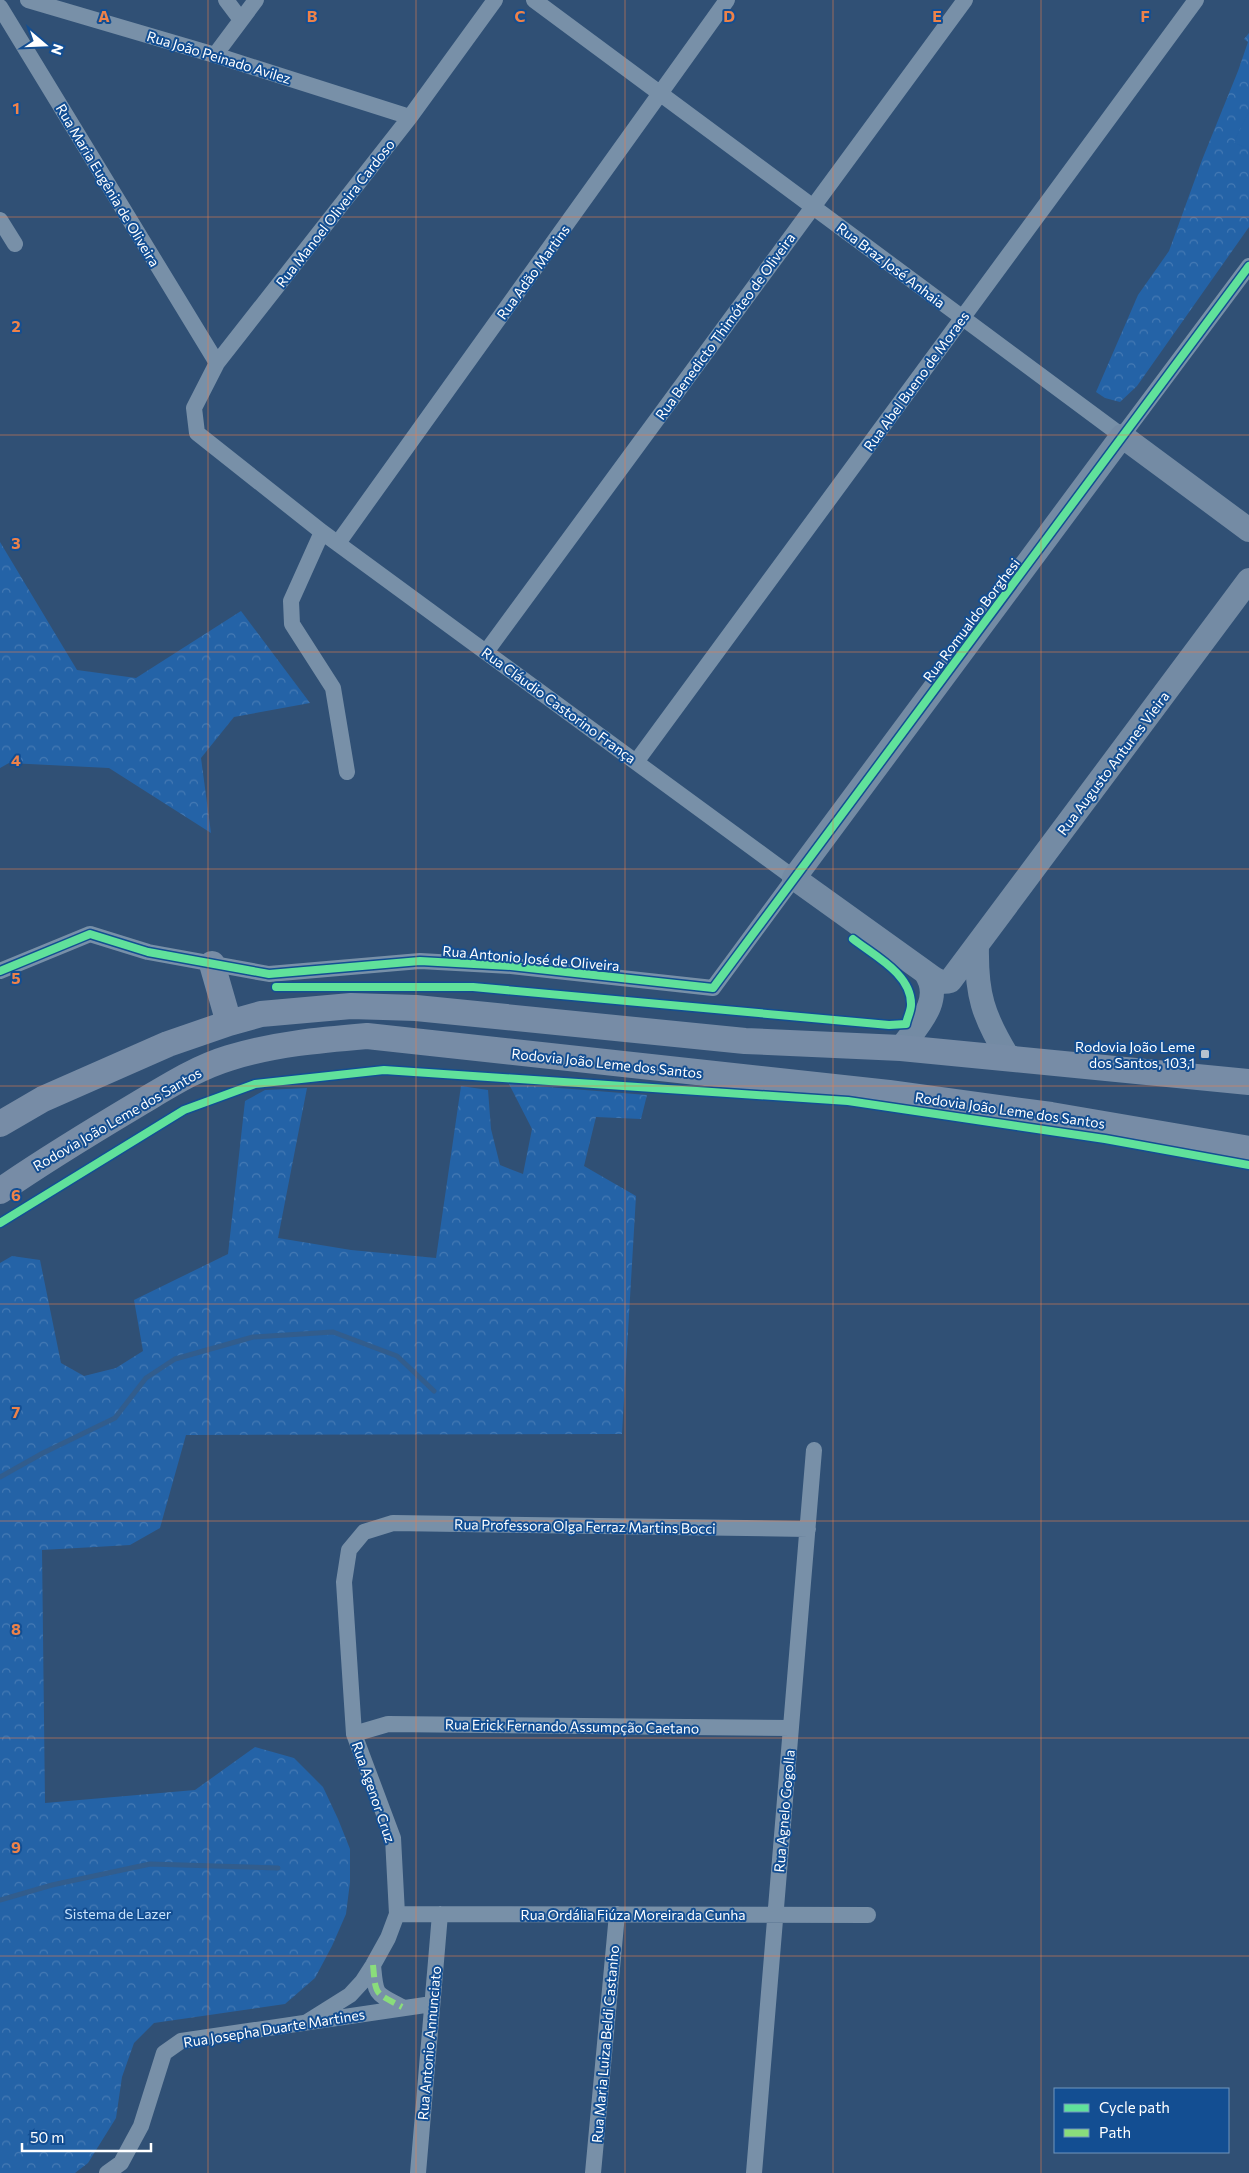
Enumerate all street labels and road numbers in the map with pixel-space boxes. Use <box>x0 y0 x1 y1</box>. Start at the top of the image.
street label: Rua João Peinado Avilez <box>145 27 293 87</box>
street label: Rua Maria Eugênia de Oliveira <box>53 101 163 269</box>
street label: Rua Manoel Oliveira Cardoso <box>272 136 398 290</box>
street label: Rua Braz José Anhaia <box>833 219 949 311</box>
street label: Rua Adão Martins <box>493 221 573 323</box>
street label: Rua Benedicto Thimóteo de Oliveira <box>651 229 799 423</box>
street label: Rua Abel Bueno de Moraes <box>860 308 972 454</box>
street label: Rua Romualdo Borghesi <box>919 555 1023 685</box>
street label: Rua Cláudio Castorino França <box>479 643 639 767</box>
street label: Rua Augusto Antunes Vieira <box>1053 688 1173 838</box>
street label: Rua Antonio José de Oliveira <box>442 942 620 974</box>
street label: Rodovia João Leme dos Santos <box>511 1045 703 1081</box>
street label: Rodovia João Leme dos Santos <box>30 1064 204 1174</box>
street label: Rodovia João Leme dos Santos <box>914 1088 1106 1132</box>
street label: Rua Professora Olga Ferraz Martins Bocci <box>454 1515 716 1537</box>
street label: Rua Erick Fernando Assumpção Caetano <box>445 1715 699 1737</box>
street label: Rua Agenor Cruz <box>349 1739 399 1845</box>
street label: Rua Agnelo Gogolla <box>770 1749 798 1873</box>
street label: Rua Ordália Fiúza Moreira da Cunha <box>520 1906 746 1923</box>
street label: Rua Maria Luiza Beldi Castanho <box>588 1944 622 2144</box>
street label: Rua Antonio Annunciato <box>414 1965 444 2121</box>
street label: Rua Josepha Duarte Martines <box>182 2005 366 2051</box>

